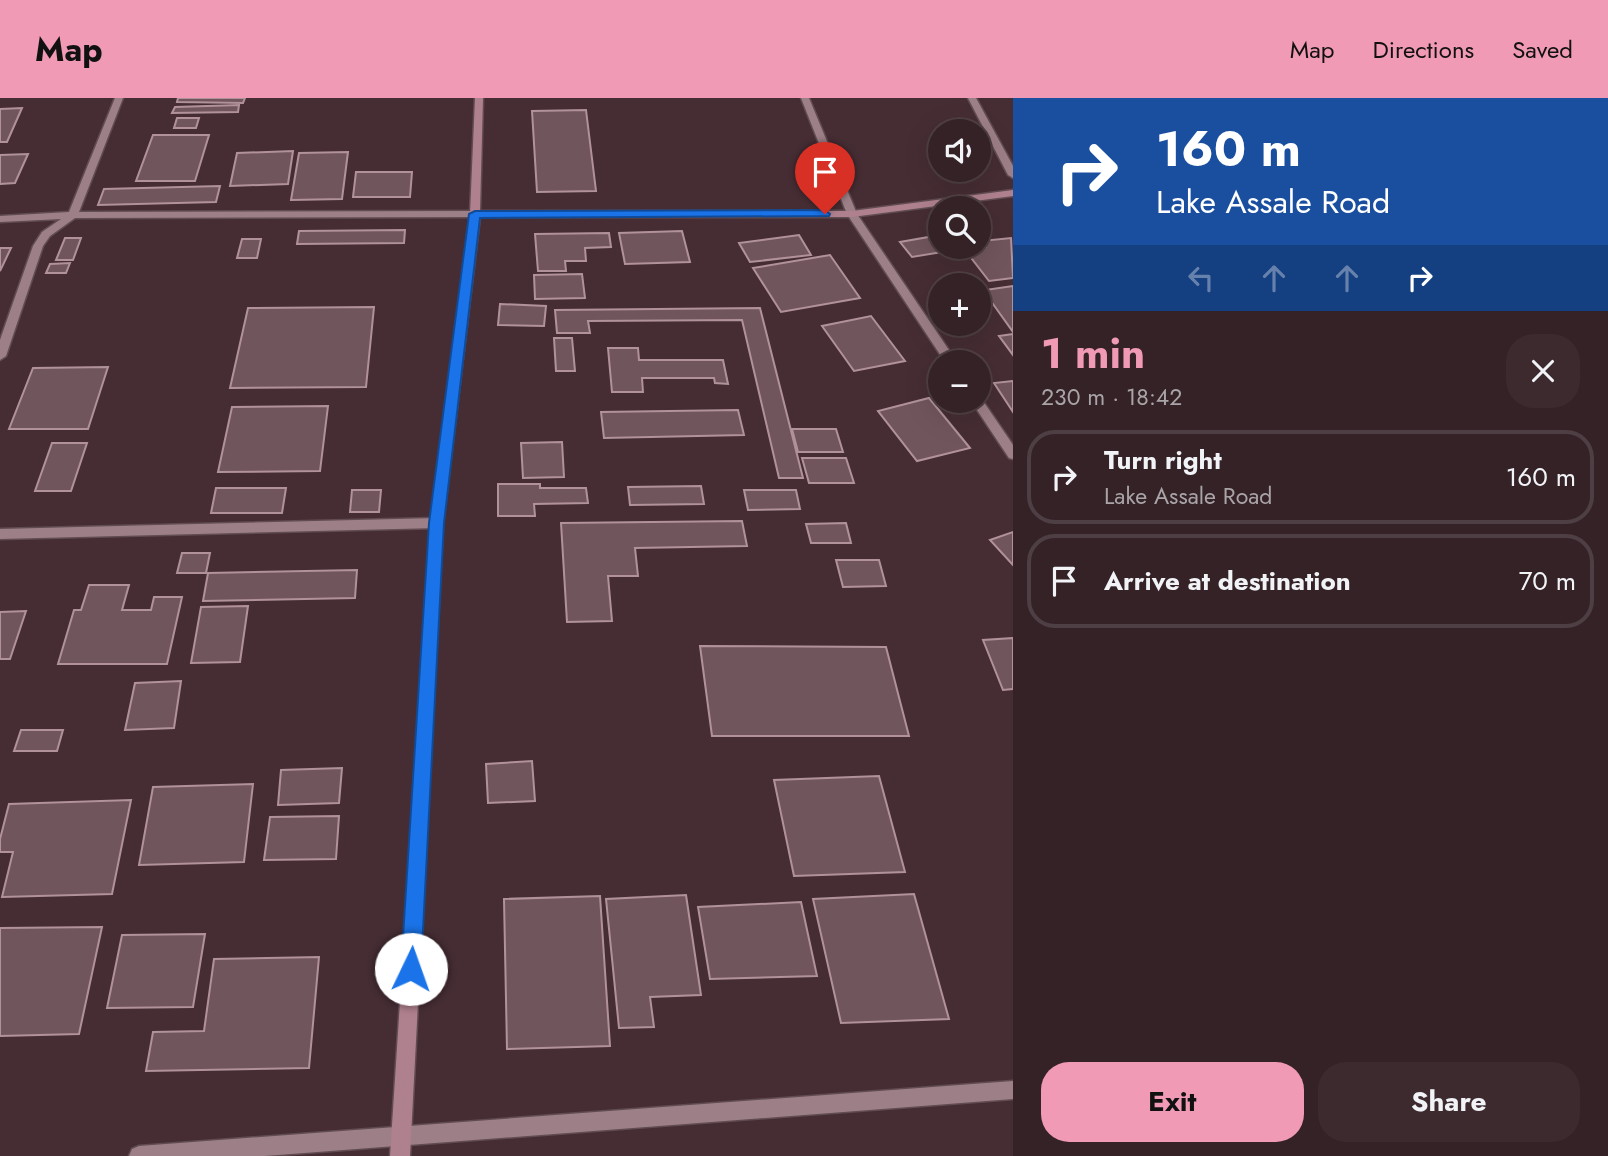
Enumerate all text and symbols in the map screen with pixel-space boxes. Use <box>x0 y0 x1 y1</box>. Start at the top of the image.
text: Map <box>35 26 103 73</box>
text: Map <box>1290 32 1335 67</box>
text: Directions <box>1373 32 1474 67</box>
text: Saved <box>1512 32 1573 67</box>
text: 160 m <box>1156 114 1301 184</box>
map controls <box>928 119 991 413</box>
button: sound <box>928 119 991 182</box>
icon: right <box>1041 126 1132 217</box>
pin <box>795 142 855 214</box>
icon: arrive <box>806 153 844 191</box>
text: Lake Assale Road <box>1156 179 1390 225</box>
button: search <box>928 196 991 259</box>
icon: left <box>1182 259 1220 297</box>
icon: ahead <box>1255 259 1293 297</box>
icon: ahead <box>1328 259 1366 297</box>
icon: right <box>1401 259 1439 297</box>
button: + <box>928 273 991 336</box>
text: 1 min <box>1041 323 1145 384</box>
button: close <box>1506 334 1580 408</box>
button: − <box>928 350 991 413</box>
text: 230 m · 18:42 <box>1041 380 1182 414</box>
text: Turn right <box>1104 441 1222 479</box>
icon: right <box>1045 458 1083 496</box>
text: 160 m <box>1506 458 1576 496</box>
text: Lake Assale Road <box>1104 479 1272 513</box>
icon: arrive <box>1045 562 1083 600</box>
text: Arrive at destination <box>1104 562 1351 600</box>
text: 70 m <box>1519 562 1576 600</box>
position arrow <box>374 932 448 1006</box>
button: Exit <box>1041 1062 1304 1142</box>
button: Share <box>1318 1062 1580 1142</box>

